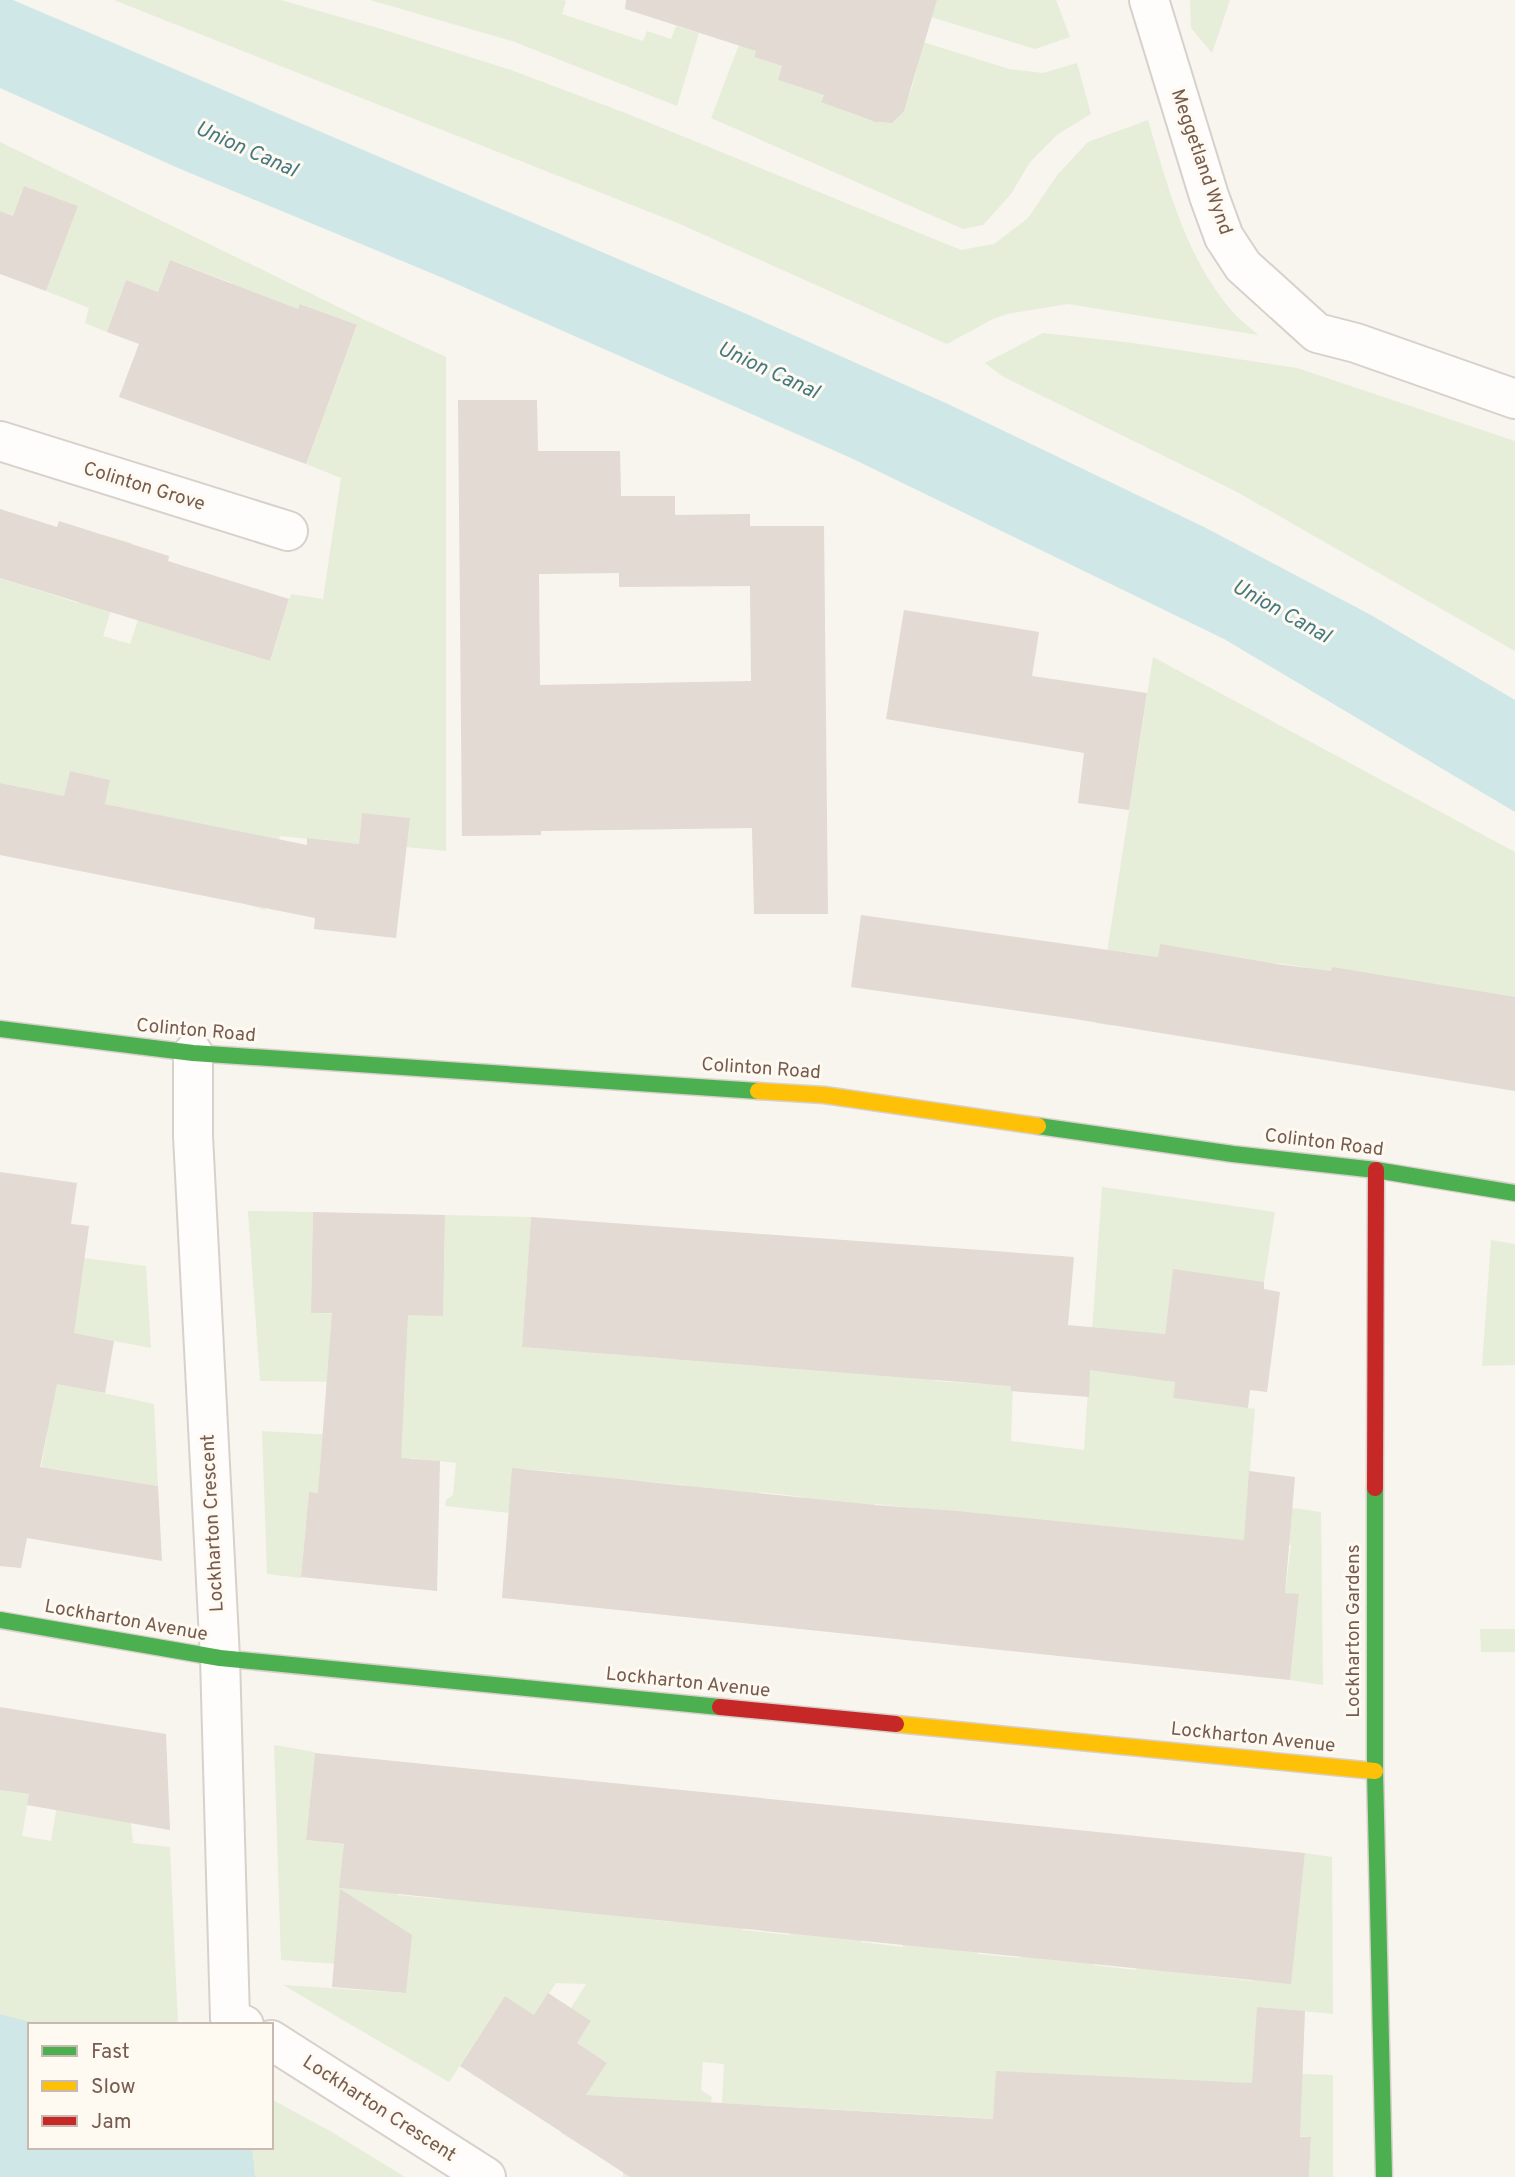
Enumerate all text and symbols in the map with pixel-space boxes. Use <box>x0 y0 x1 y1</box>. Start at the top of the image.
street label: Meggetland Wynd <box>1165 86 1237 238</box>
water label: Union Canal <box>191 115 303 185</box>
water label: Union Canal <box>713 336 825 407</box>
street label: Colinton Grove <box>80 457 208 517</box>
water label: Union Canal <box>1227 574 1337 651</box>
street label: Colinton Road <box>135 1014 257 1048</box>
street label: Colinton Road <box>700 1053 822 1085</box>
street label: Colinton Road <box>1263 1124 1385 1162</box>
street label: Lockharton Crescent <box>196 1433 230 1613</box>
street label: Lockharton Gardens <box>1342 1544 1366 1718</box>
street label: Lockharton Avenue <box>43 1595 209 1647</box>
street label: Lockharton Avenue <box>605 1662 771 1704</box>
street label: Lockharton Avenue <box>1170 1717 1336 1759</box>
legend <box>28 2023 273 2149</box>
text: Fast <box>91 2039 130 2066</box>
street label: Lockharton Crescent <box>298 2050 460 2168</box>
text: Slow <box>91 2074 136 2101</box>
text: Jam <box>91 2109 132 2136</box>

